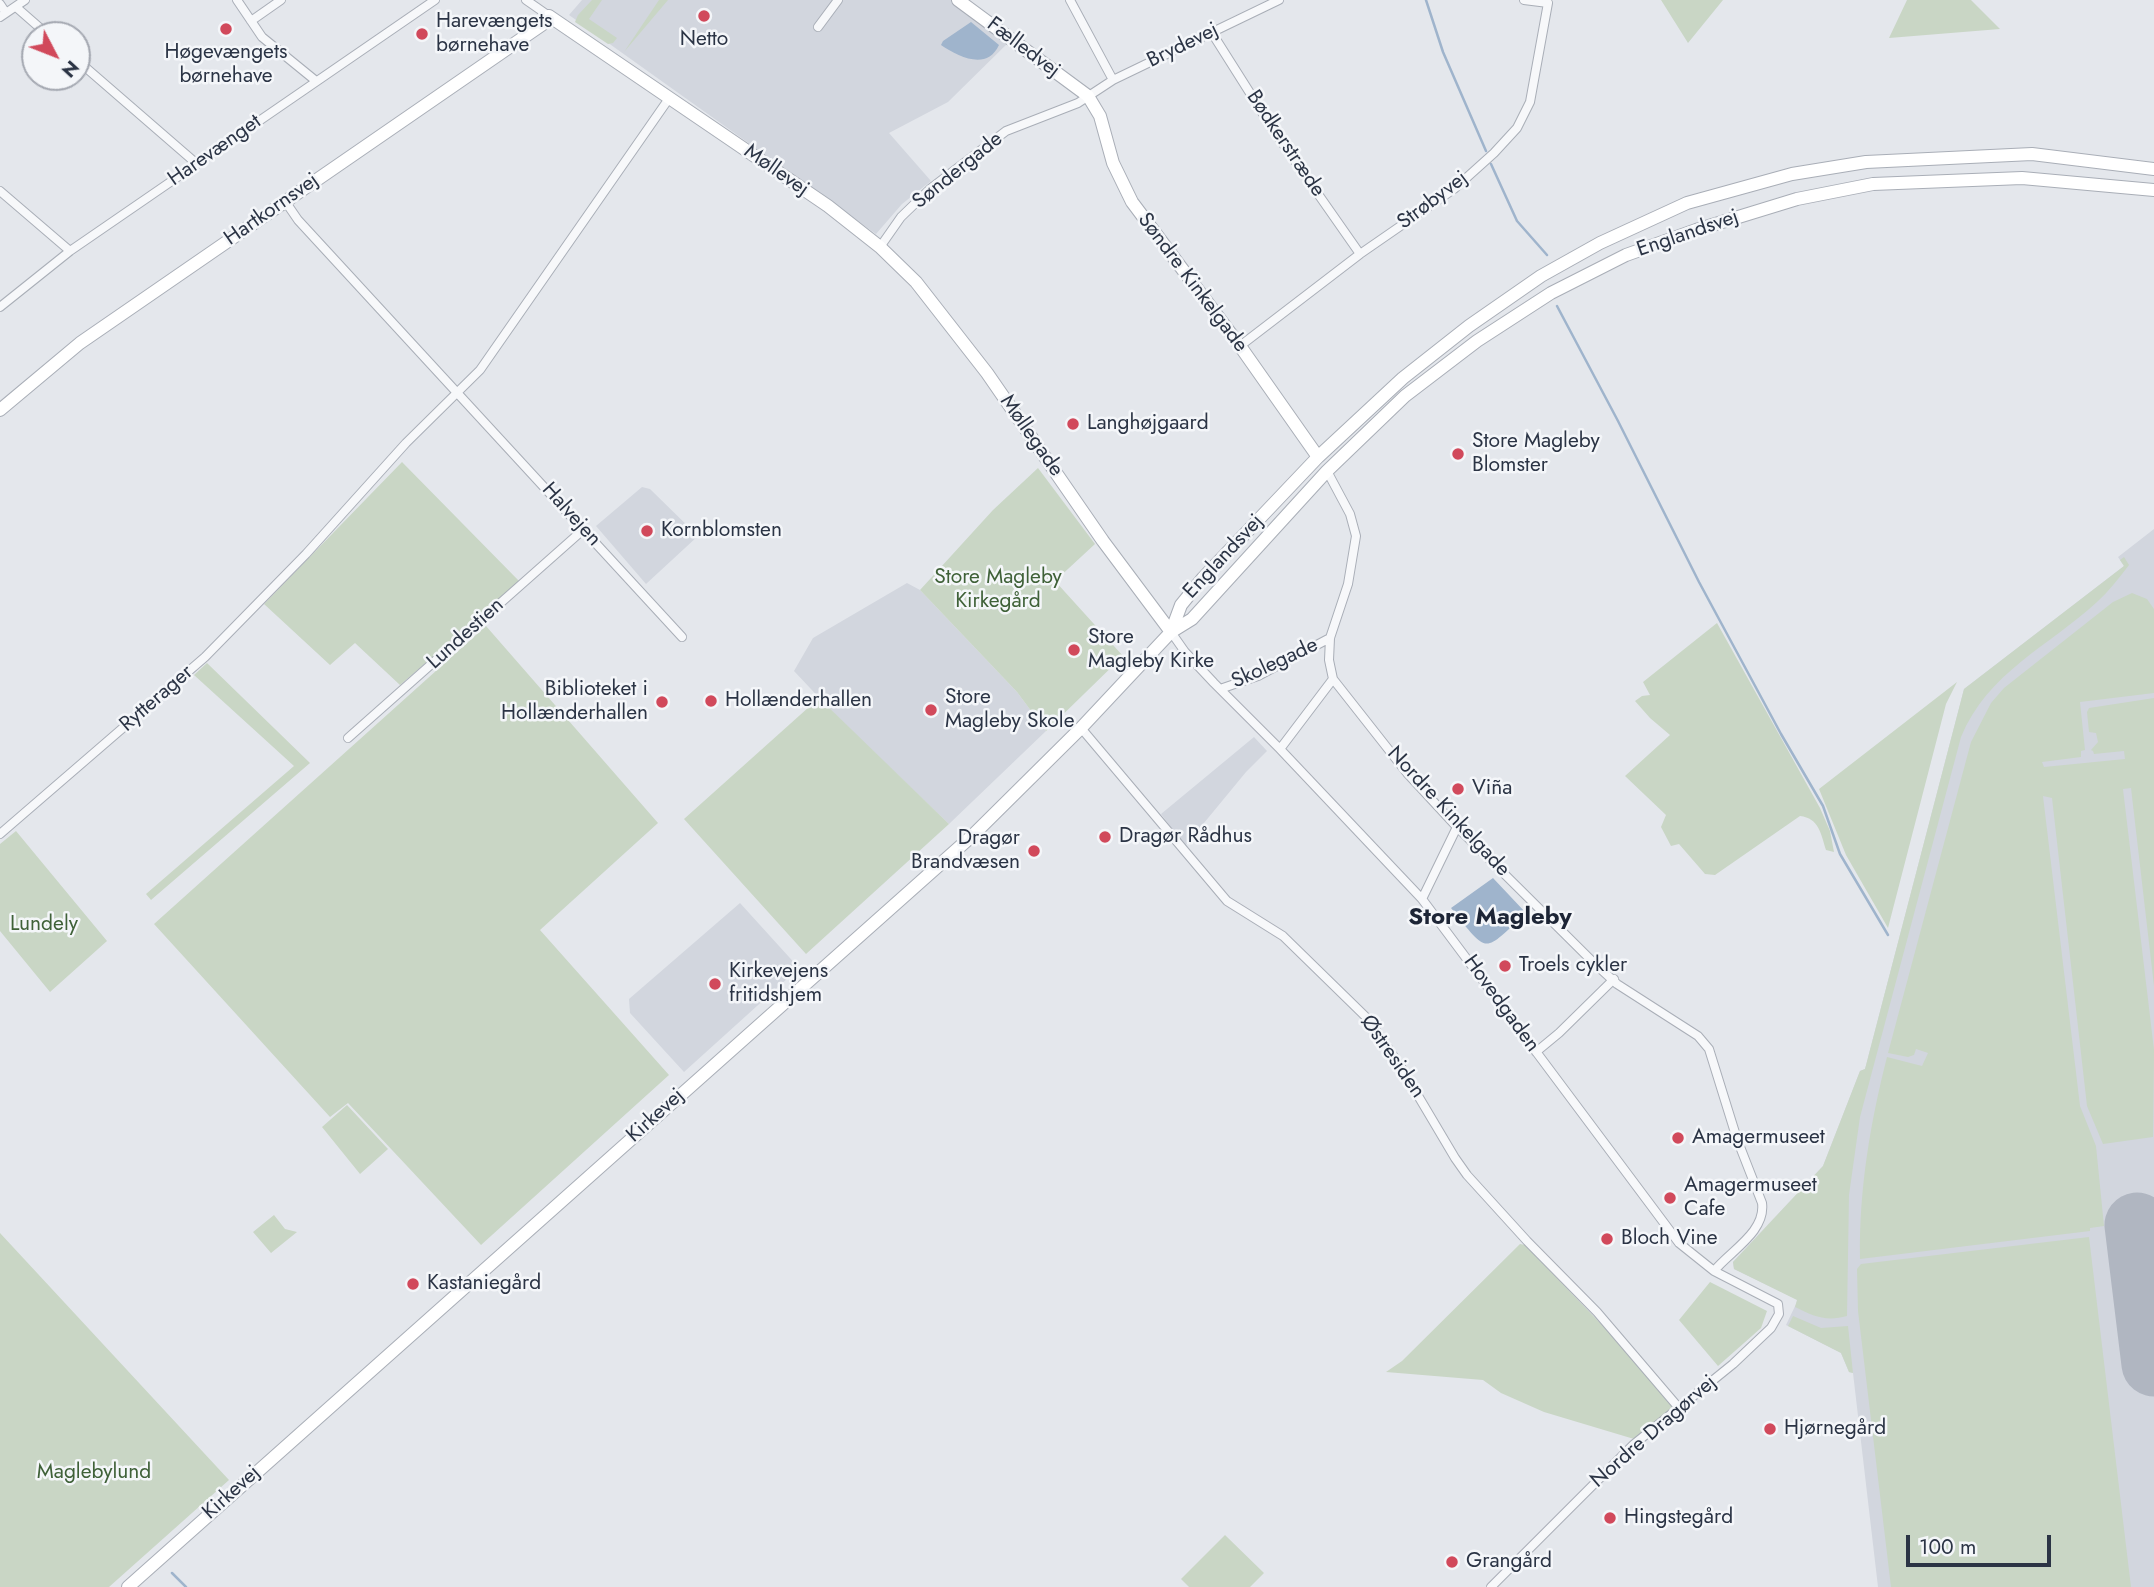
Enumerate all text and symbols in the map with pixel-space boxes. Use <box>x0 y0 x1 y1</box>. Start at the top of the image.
marker: Netto <box>696 8 712 24</box>
place label: Harevængets børnehave <box>436 9 552 59</box>
street label: Fælledvej <box>981 12 1065 84</box>
street label: Brydevej <box>1143 18 1223 74</box>
north arrow <box>21 21 91 91</box>
marker: Høgevængets børnehave <box>218 21 234 37</box>
marker: Harevængets børnehave <box>414 26 430 42</box>
place label: Netto <box>680 27 728 53</box>
place label: Høgevængets børnehave <box>165 40 287 90</box>
text: N <box>55 54 86 84</box>
street label: Bødkerstræde <box>1240 86 1330 202</box>
street label: Harevænget <box>164 110 266 192</box>
street label: Søndergade <box>908 127 1008 215</box>
street label: Møllevej <box>739 140 813 202</box>
street label: Strøbyvej <box>1393 166 1473 236</box>
street label: Hartkornsvej <box>220 168 324 252</box>
street label: Englandsvej <box>1634 205 1742 263</box>
street label: Søndre Kinkelgade <box>1131 208 1253 358</box>
street label: Møllegade <box>994 390 1068 482</box>
place label: Langhøjgaard <box>1087 411 1209 437</box>
marker: Langhøjgaard <box>1065 416 1081 432</box>
place label: Store Magleby Blomster <box>1472 429 1600 479</box>
marker: Store Magleby Blomster <box>1450 446 1466 462</box>
street label: Halvejen <box>536 478 606 552</box>
street label: Englandsvej <box>1179 510 1269 604</box>
place label: Kornblomsten <box>661 518 782 544</box>
marker: Kornblomsten <box>639 523 655 539</box>
park label: Store Magleby Kirkegård <box>934 565 1062 615</box>
street label: Lundestien <box>422 593 510 675</box>
place label: Store Magleby Kirke <box>1088 625 1214 675</box>
street label: Skolegade <box>1228 633 1322 695</box>
marker: Store Magleby Kirke <box>1066 642 1082 658</box>
street label: Rytterager <box>115 660 199 738</box>
place label: Biblioteket i Hollænderhallen <box>501 677 648 727</box>
place label: Store Magleby Skole <box>945 685 1074 735</box>
place label: Hollænderhallen <box>725 688 872 714</box>
marker: Hollænderhallen <box>703 693 719 709</box>
marker: Biblioteket i Hollænderhallen <box>654 694 670 710</box>
marker: Store Magleby Skole <box>923 702 939 718</box>
street label: Nordre Kinkelgade <box>1381 742 1515 882</box>
place label: Viña <box>1472 776 1512 802</box>
marker: Viña <box>1450 781 1466 797</box>
place label: Dragør Rådhus <box>1119 824 1252 850</box>
place label: Dragør Brandvæsen <box>911 826 1020 876</box>
marker: Dragør Rådhus <box>1097 829 1113 845</box>
marker: Dragør Brandvæsen <box>1026 843 1042 859</box>
district label: Store Magleby <box>1408 904 1572 932</box>
park label: Lundely <box>10 912 78 938</box>
street label: Hovedgaden <box>1457 951 1545 1057</box>
place label: Troels cykler <box>1519 953 1627 979</box>
marker: Troels cykler <box>1497 958 1513 974</box>
place label: Kirkevejens fritidshjem <box>729 959 828 1009</box>
marker: Kirkevejens fritidshjem <box>707 976 723 992</box>
street label: Østresiden <box>1354 1011 1430 1103</box>
street label: Kirkevej <box>622 1084 690 1148</box>
place label: Amagermuseet <box>1692 1125 1825 1151</box>
marker: Amagermuseet <box>1670 1130 1686 1146</box>
place label: Amagermuseet Cafe <box>1684 1173 1817 1223</box>
marker: Amagermuseet Cafe <box>1662 1190 1678 1206</box>
place label: Bloch Vine <box>1621 1226 1718 1252</box>
marker: Bloch Vine <box>1599 1231 1615 1247</box>
place label: Kastaniegård <box>427 1271 541 1297</box>
marker: Kastaniegård <box>405 1276 421 1292</box>
street label: Nordre Dragørvej <box>1586 1370 1722 1494</box>
place label: Hjørnegård <box>1784 1416 1886 1442</box>
marker: Hjørnegård <box>1762 1421 1778 1437</box>
park label: Maglebylund <box>37 1460 151 1486</box>
street label: Kirkevej <box>198 1461 266 1525</box>
place label: Hingstegård <box>1624 1505 1733 1531</box>
marker: Hingstegård <box>1602 1510 1618 1526</box>
scale bar <box>1909 1520 2054 1564</box>
text: 100 m <box>1919 1532 1976 1562</box>
place label: Grangård <box>1466 1549 1552 1575</box>
marker: Grangård <box>1444 1554 1460 1570</box>

